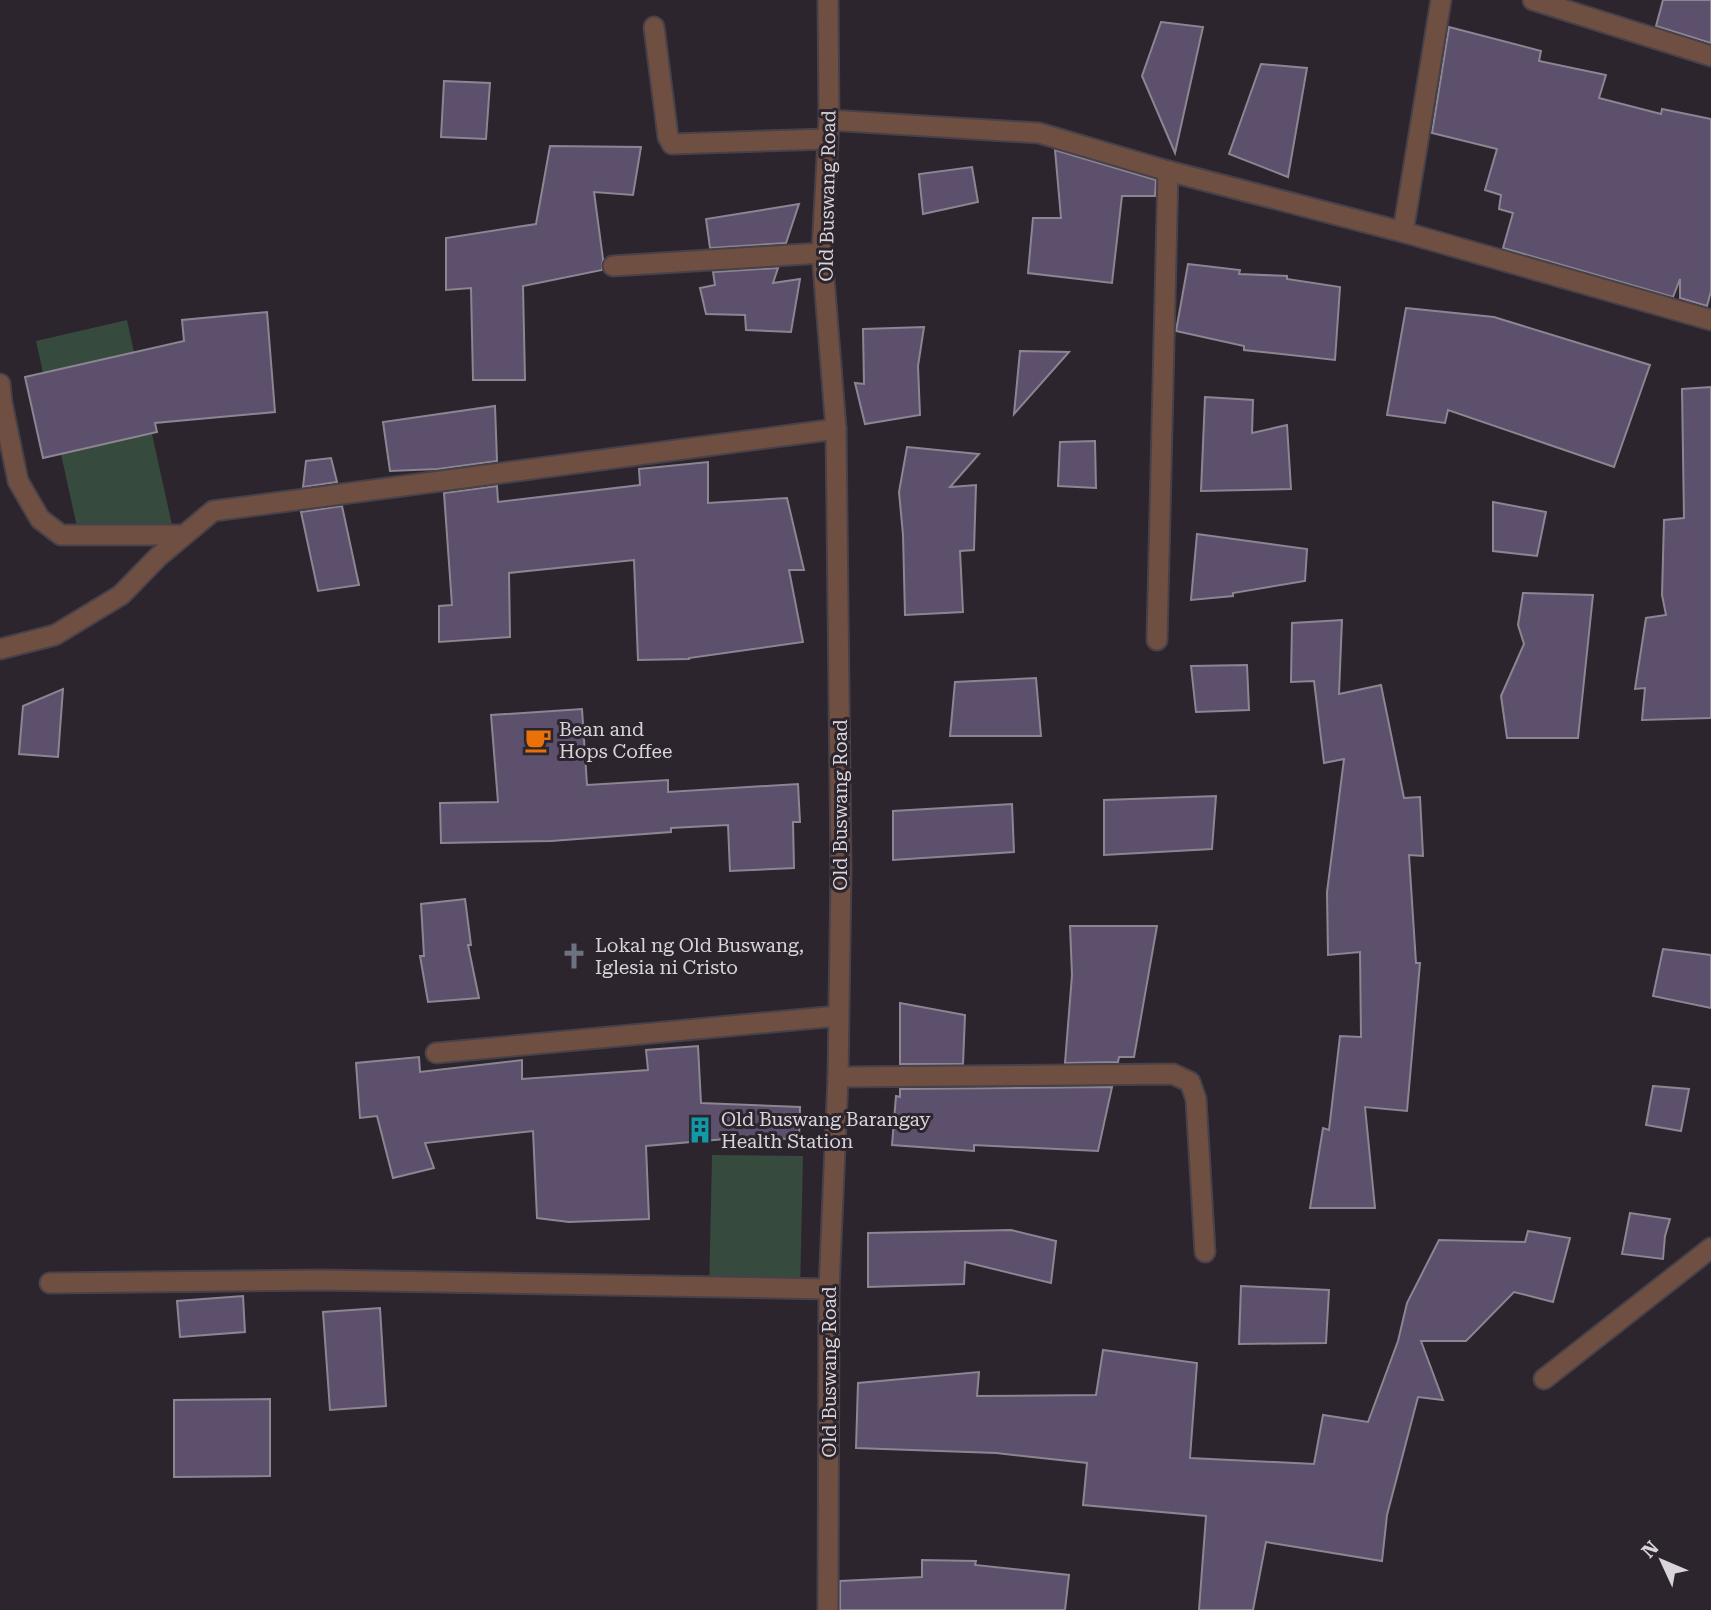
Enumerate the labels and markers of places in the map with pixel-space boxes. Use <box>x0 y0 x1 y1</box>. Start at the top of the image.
place label: Bean and Hops Coffee <box>559 718 672 763</box>
cafe icon: Bean and Hops Coffee <box>523 725 553 755</box>
place label: Lokal ng Old Buswang, Iglesia ni Cristo <box>595 934 804 979</box>
church icon: Lokal ng Old Buswang, Iglesia ni Cristo <box>559 941 589 971</box>
place label: Old Buswang Barangay Health Station <box>721 1108 931 1153</box>
building icon: Old Buswang Barangay Health Station <box>685 1115 715 1145</box>

